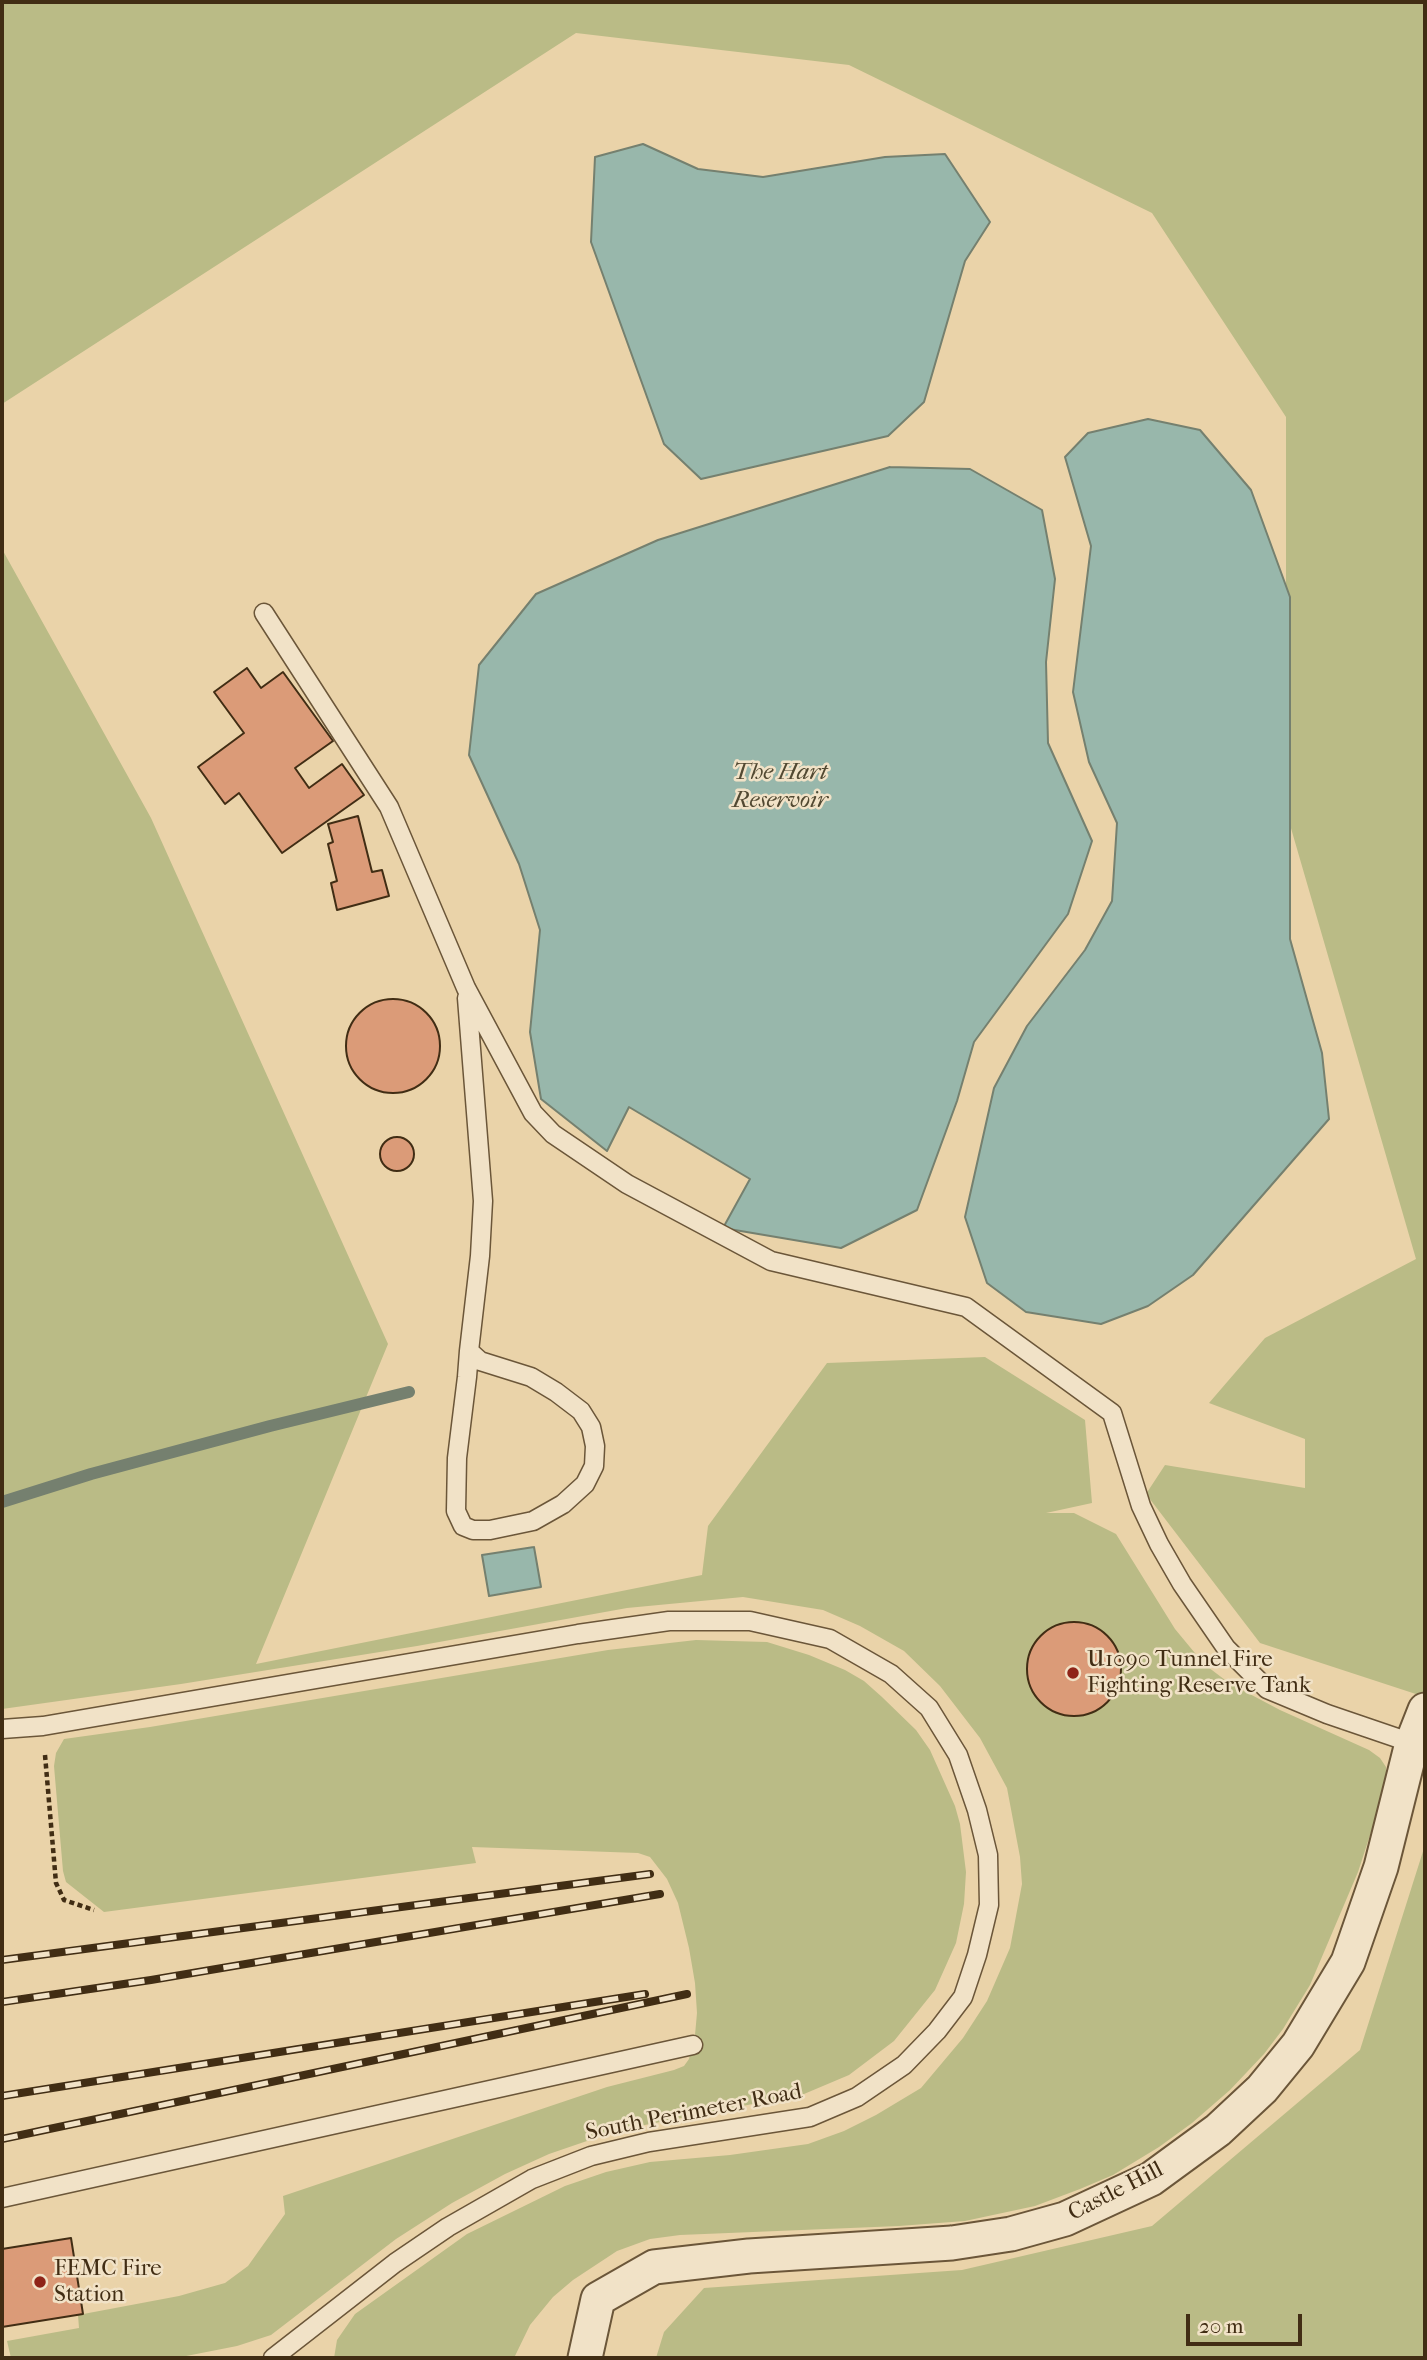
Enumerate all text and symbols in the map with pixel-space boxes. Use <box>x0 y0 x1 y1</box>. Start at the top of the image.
water label: The Hart Reservoir <box>732 759 828 815</box>
place label: U1090 Tunnel Fire Fighting Reserve Tank <box>1087 1646 1311 1700</box>
marker: U1090 Tunnel Fire Fighting Reserve Tank <box>1065 1665 1081 1681</box>
street label: South Perimeter Road <box>584 2079 804 2147</box>
street label: Castle Hill <box>1064 2156 1168 2228</box>
place label: FEMC Fire Station <box>54 2255 162 2309</box>
marker: FEMC Fire Station <box>32 2274 48 2290</box>
scale bar <box>1189 2300 1304 2344</box>
text: 20 m <box>1199 2314 1243 2338</box>

